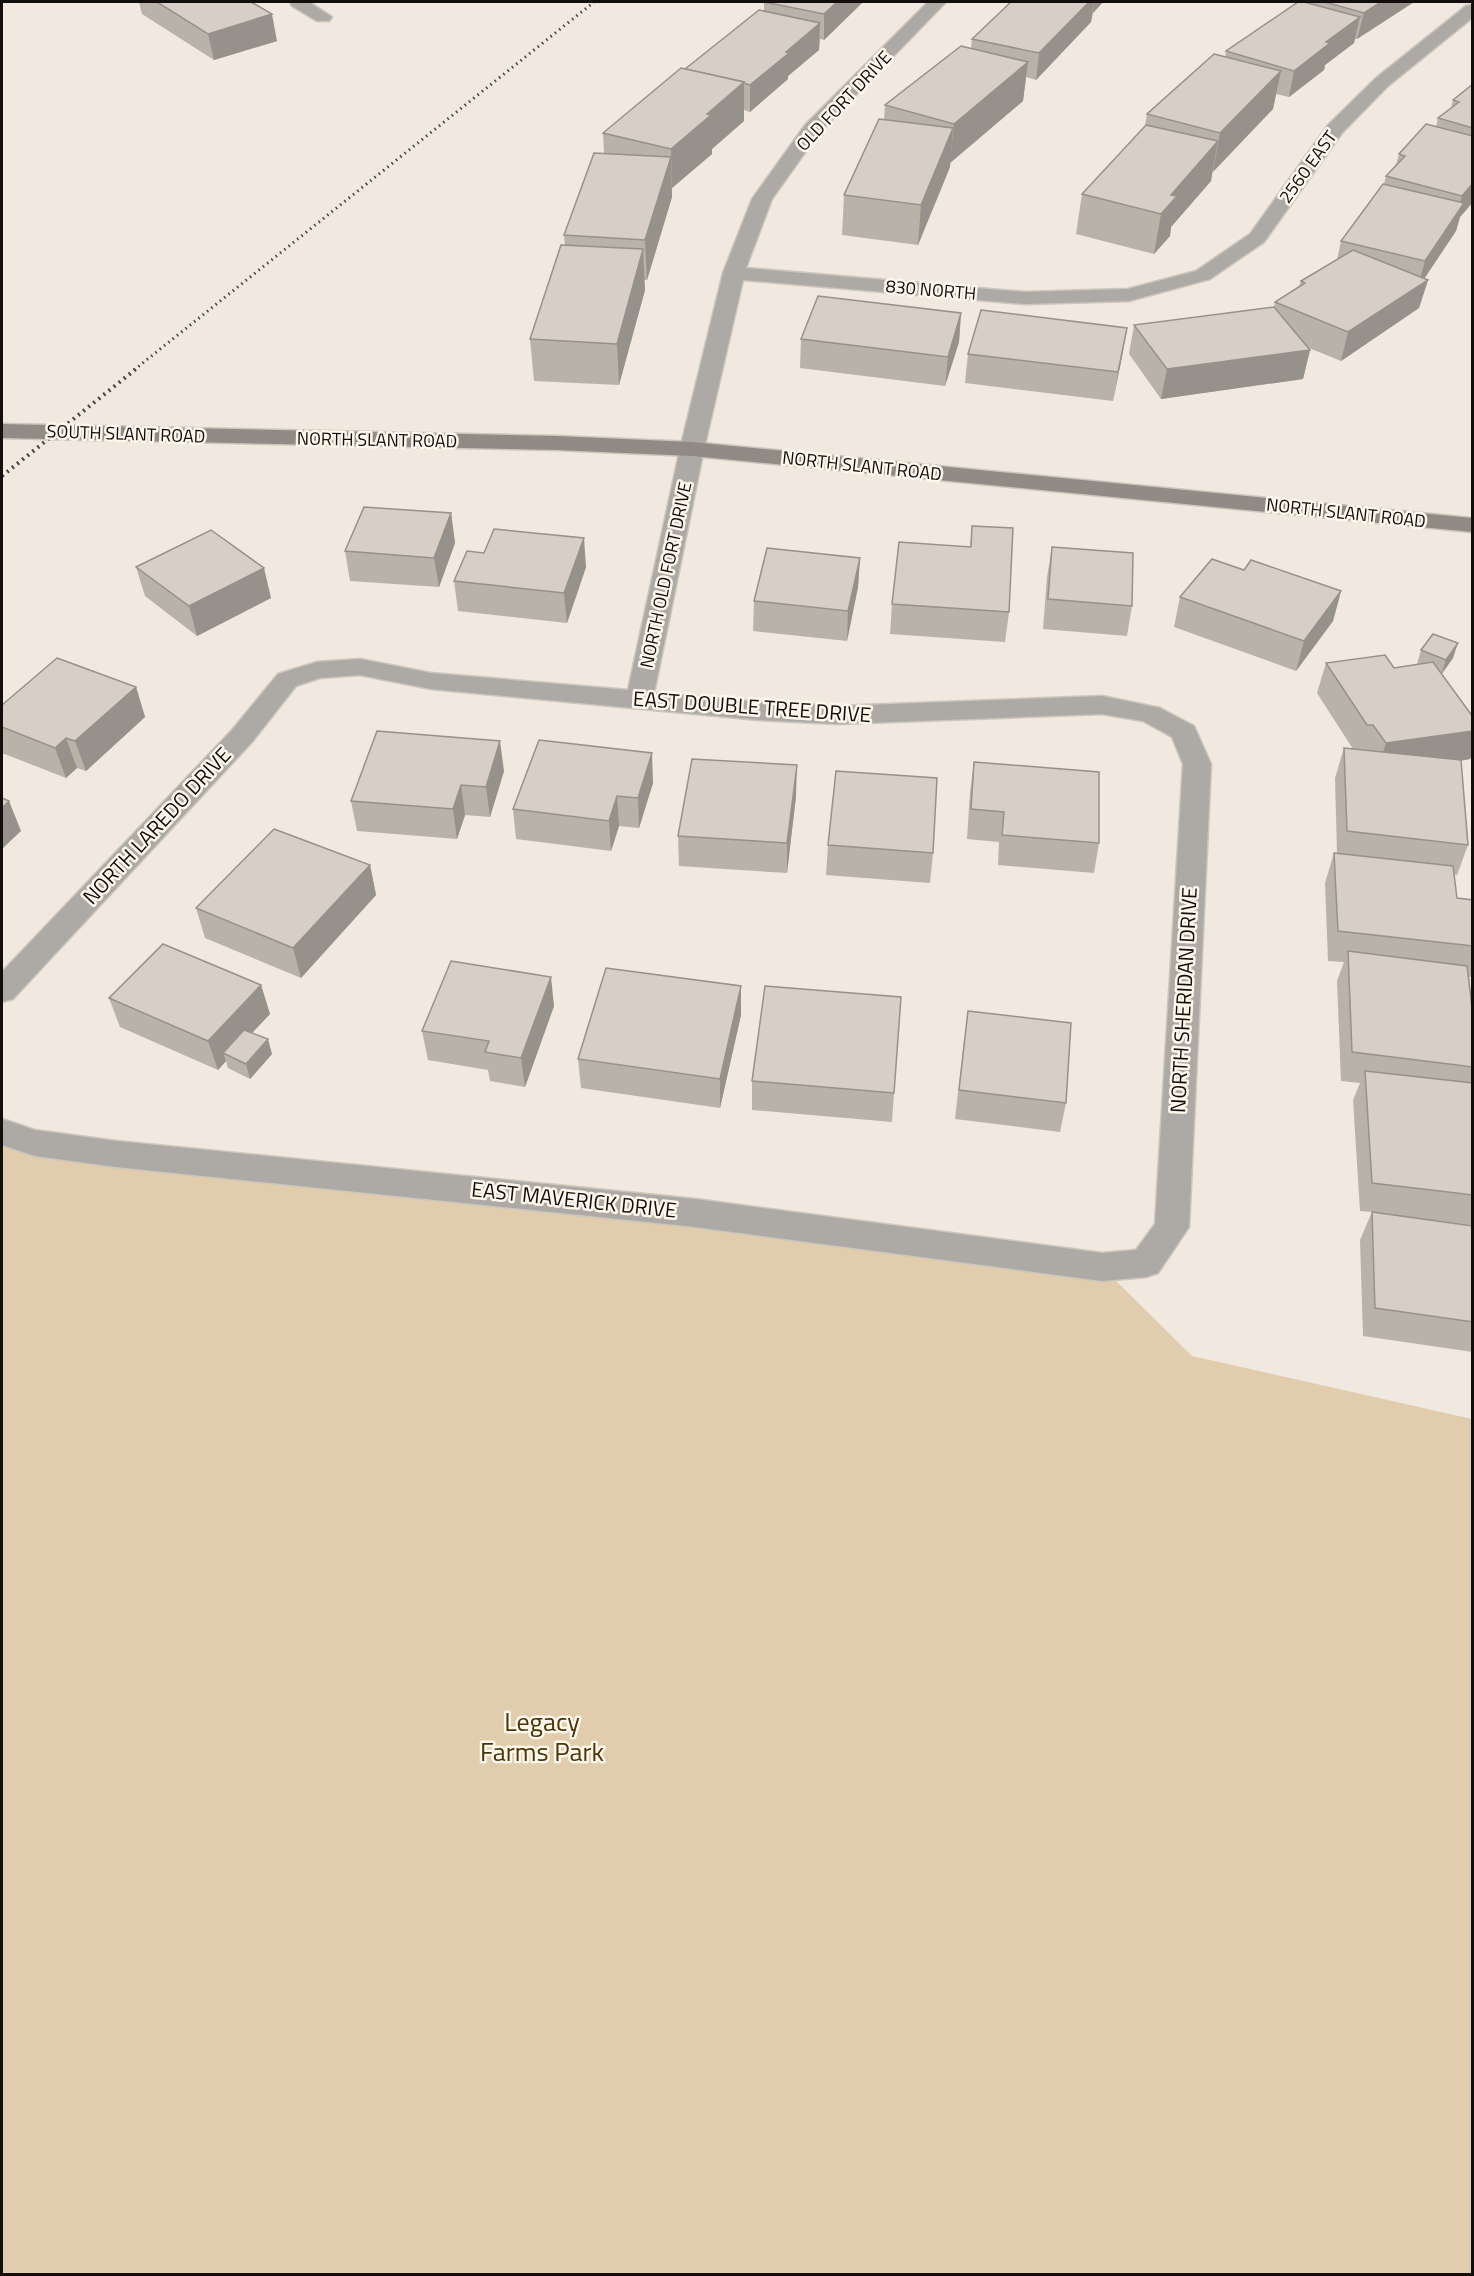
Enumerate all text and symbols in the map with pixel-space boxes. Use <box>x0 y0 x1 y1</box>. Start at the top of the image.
street label: OLD FORT DRIVE <box>790 44 898 157</box>
street label: 2560 EAST <box>1272 124 1344 209</box>
street label: 830 NORTH <box>885 272 977 307</box>
street label: SOUTH SLANT ROAD <box>46 417 206 450</box>
street label: NORTH SLANT ROAD <box>297 425 457 454</box>
street label: NORTH SLANT ROAD <box>781 444 943 487</box>
street label: NORTH OLD FORT DRIVE <box>633 479 698 670</box>
street label: NORTH SLANT ROAD <box>1265 491 1427 534</box>
street label: EAST DOUBLE TREE DRIVE <box>632 682 872 730</box>
street label: NORTH LAREDO DRIVE <box>75 739 238 911</box>
street label: NORTH SHERIDAN DRIVE <box>1161 886 1205 1114</box>
street label: EAST MAVERICK DRIVE <box>470 1172 678 1226</box>
park label: Legacy Farms Park <box>480 1702 604 1771</box>

